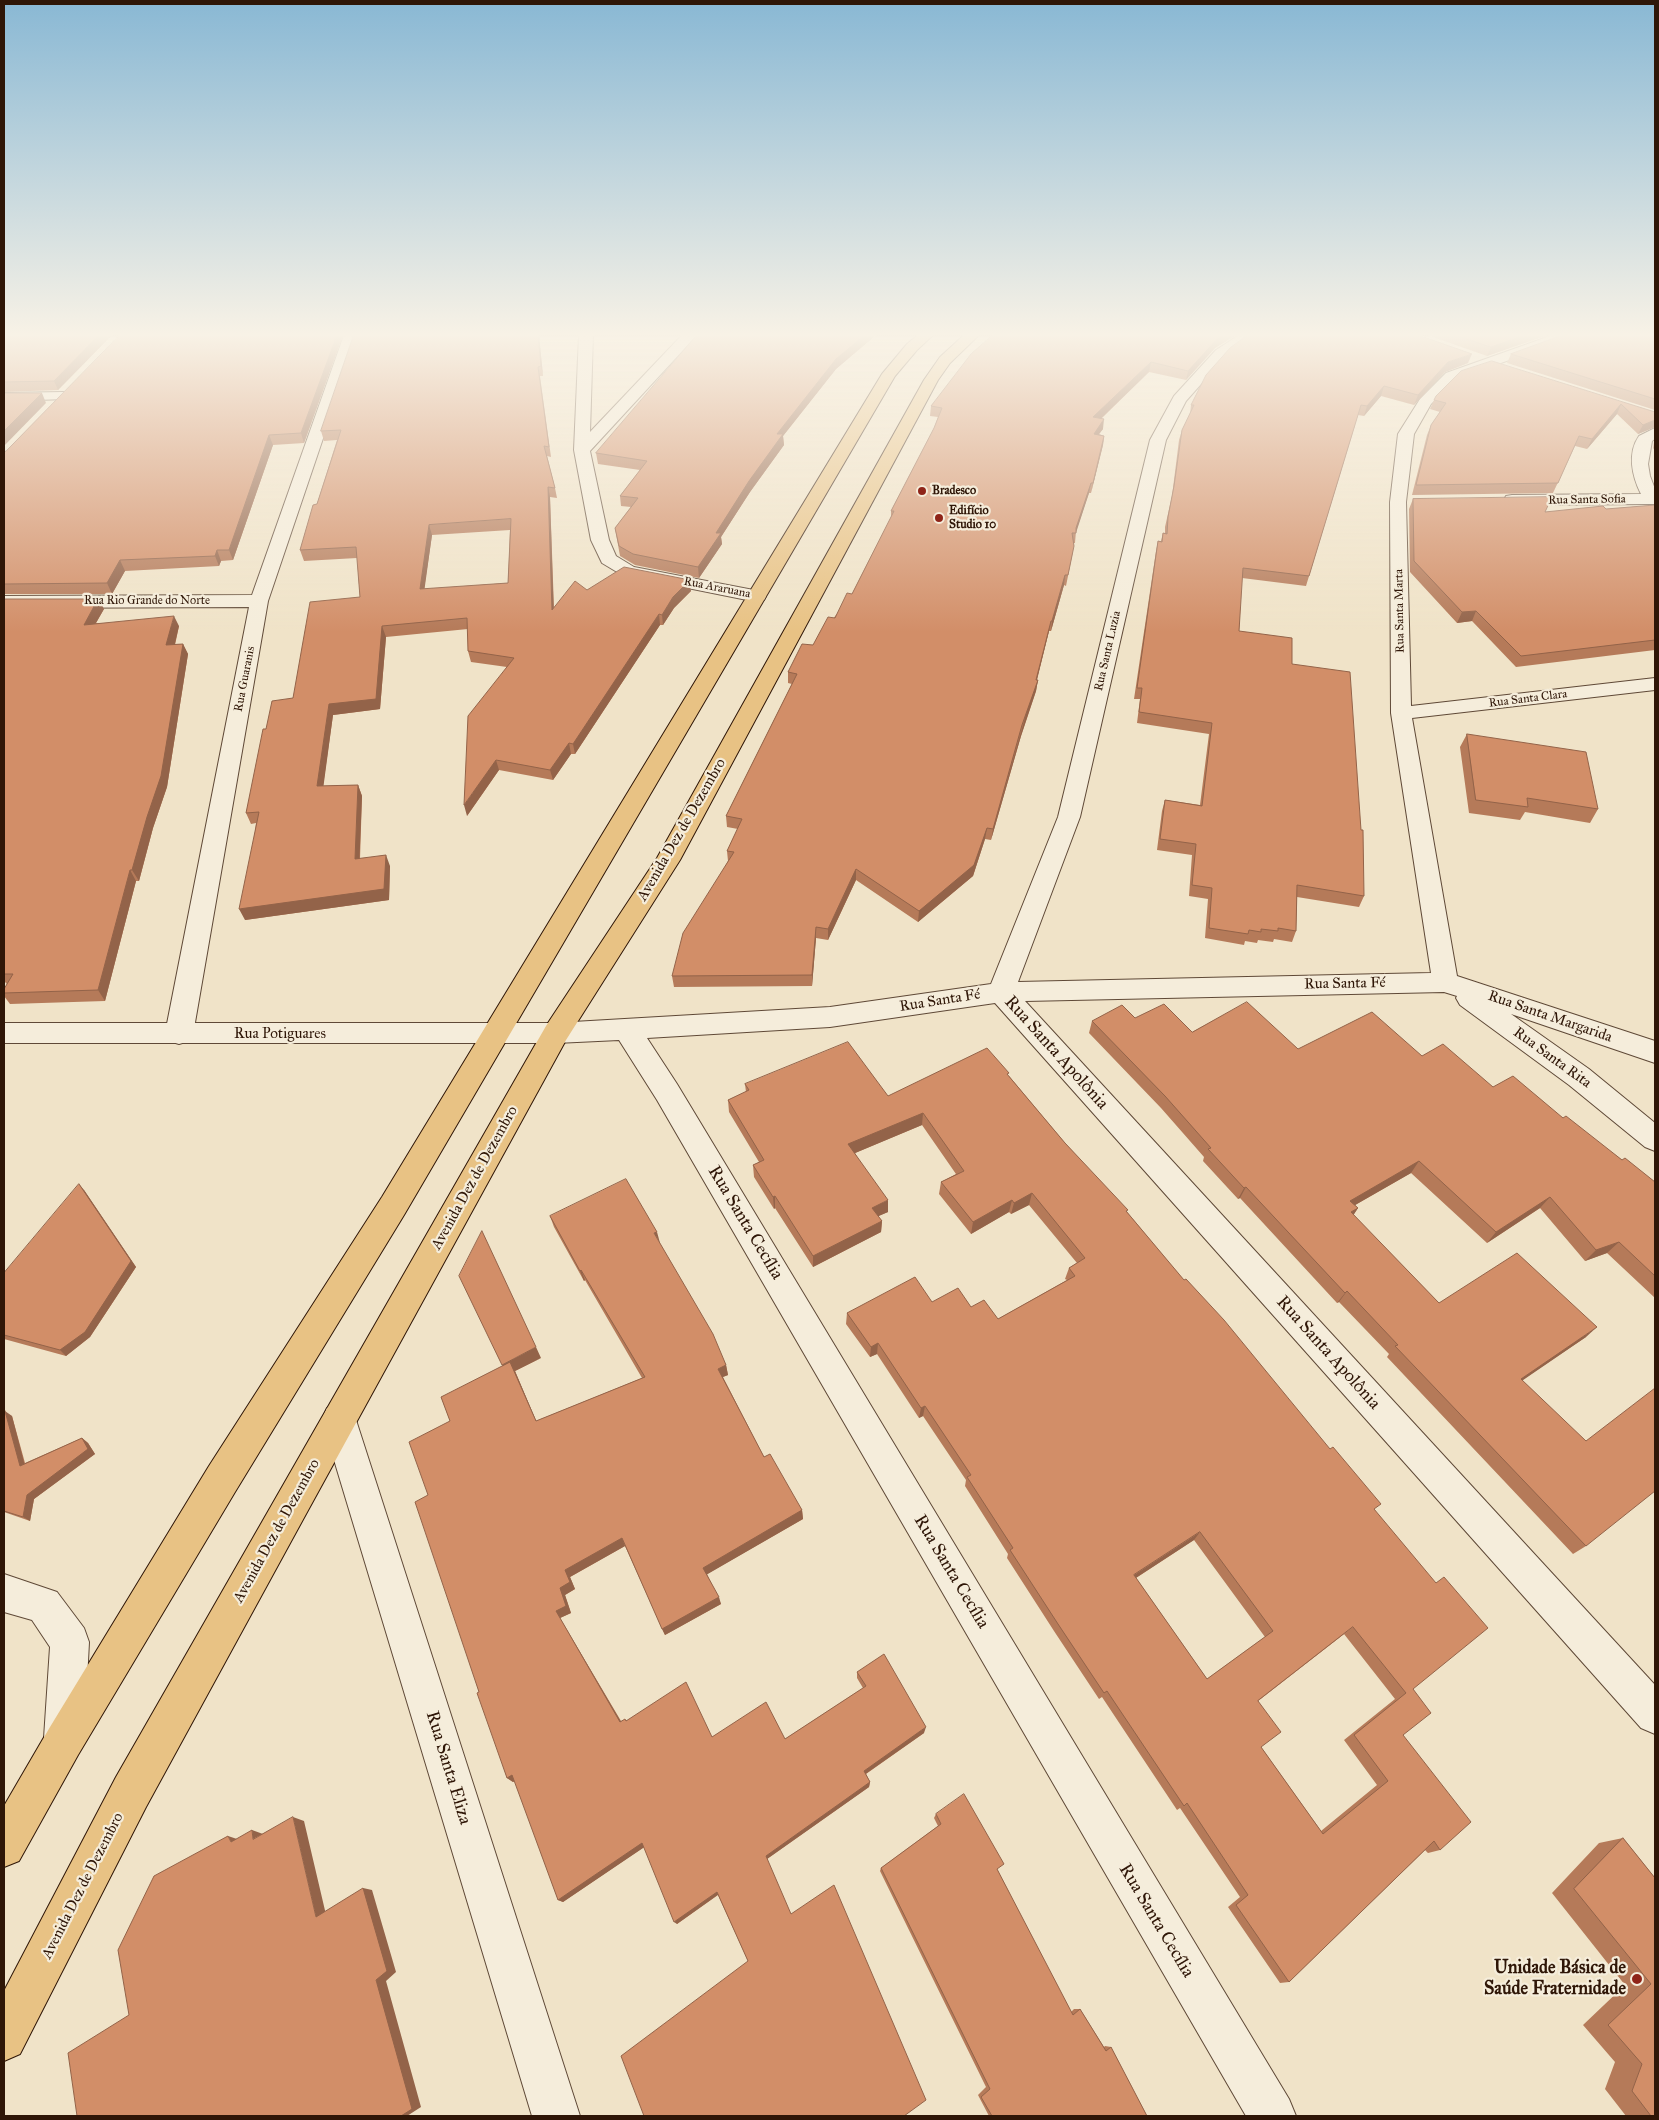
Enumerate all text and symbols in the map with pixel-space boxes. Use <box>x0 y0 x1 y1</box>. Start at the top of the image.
place label: Bradesco <box>932 484 976 498</box>
marker: Bradesco <box>916 485 928 497</box>
street label: Rua Santa Sofia <box>1548 492 1626 508</box>
place label: Edifício Studio 10 <box>949 504 996 532</box>
marker: Edifício Studio 10 <box>933 512 945 524</box>
street label: Rua Santa Marta <box>1392 569 1408 653</box>
street label: Rua Araruana <box>682 574 752 602</box>
street label: Rua Rio Grande do Norte <box>84 594 210 608</box>
street label: Rua Santa Luzia <box>1092 609 1124 693</box>
street label: Rua Guaranis <box>232 645 258 713</box>
street label: Rua Santa Clara <box>1488 687 1568 711</box>
street label: Avenida Dez de Dezembro <box>634 756 730 904</box>
street label: Rua Santa Fé <box>1304 974 1386 994</box>
street label: Rua Santa Fé <box>898 986 982 1016</box>
street label: Rua Santa Margarida <box>1486 987 1614 1047</box>
street label: Rua Santa Apolônia <box>999 992 1113 1114</box>
street label: Rua Santa Rita <box>1509 1024 1595 1092</box>
street label: Rua Potiguares <box>234 1025 326 1043</box>
street label: Avenida Dez de Dezembro <box>428 1103 522 1253</box>
street label: Rua Santa Cecília <box>703 1162 787 1284</box>
street label: Rua Santa Apolônia <box>1271 1292 1385 1414</box>
street label: Avenida Dez de Dezembro <box>230 1456 324 1606</box>
street label: Rua Santa Cecília <box>909 1511 993 1633</box>
street label: Rua Santa Eliza <box>420 1709 476 1827</box>
street label: Avenida Dez de Dezembro <box>38 1810 128 1962</box>
street label: Rua Santa Cecília <box>1114 1860 1198 1982</box>
place label: Unidade Básica de Saúde Fraternidade <box>1484 1958 1626 2000</box>
marker: Unidade Básica de Saúde Fraternidade <box>1630 1972 1644 1986</box>

